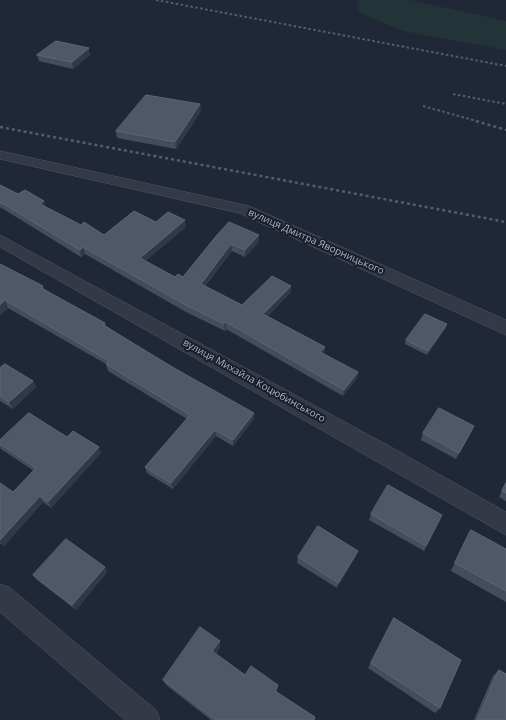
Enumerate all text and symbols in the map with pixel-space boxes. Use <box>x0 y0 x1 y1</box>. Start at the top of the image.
street label: вулиця Дмитра Яворницького <box>246 207 386 277</box>
street label: вулиця Михайла Коцюбинського <box>181 337 327 425</box>

